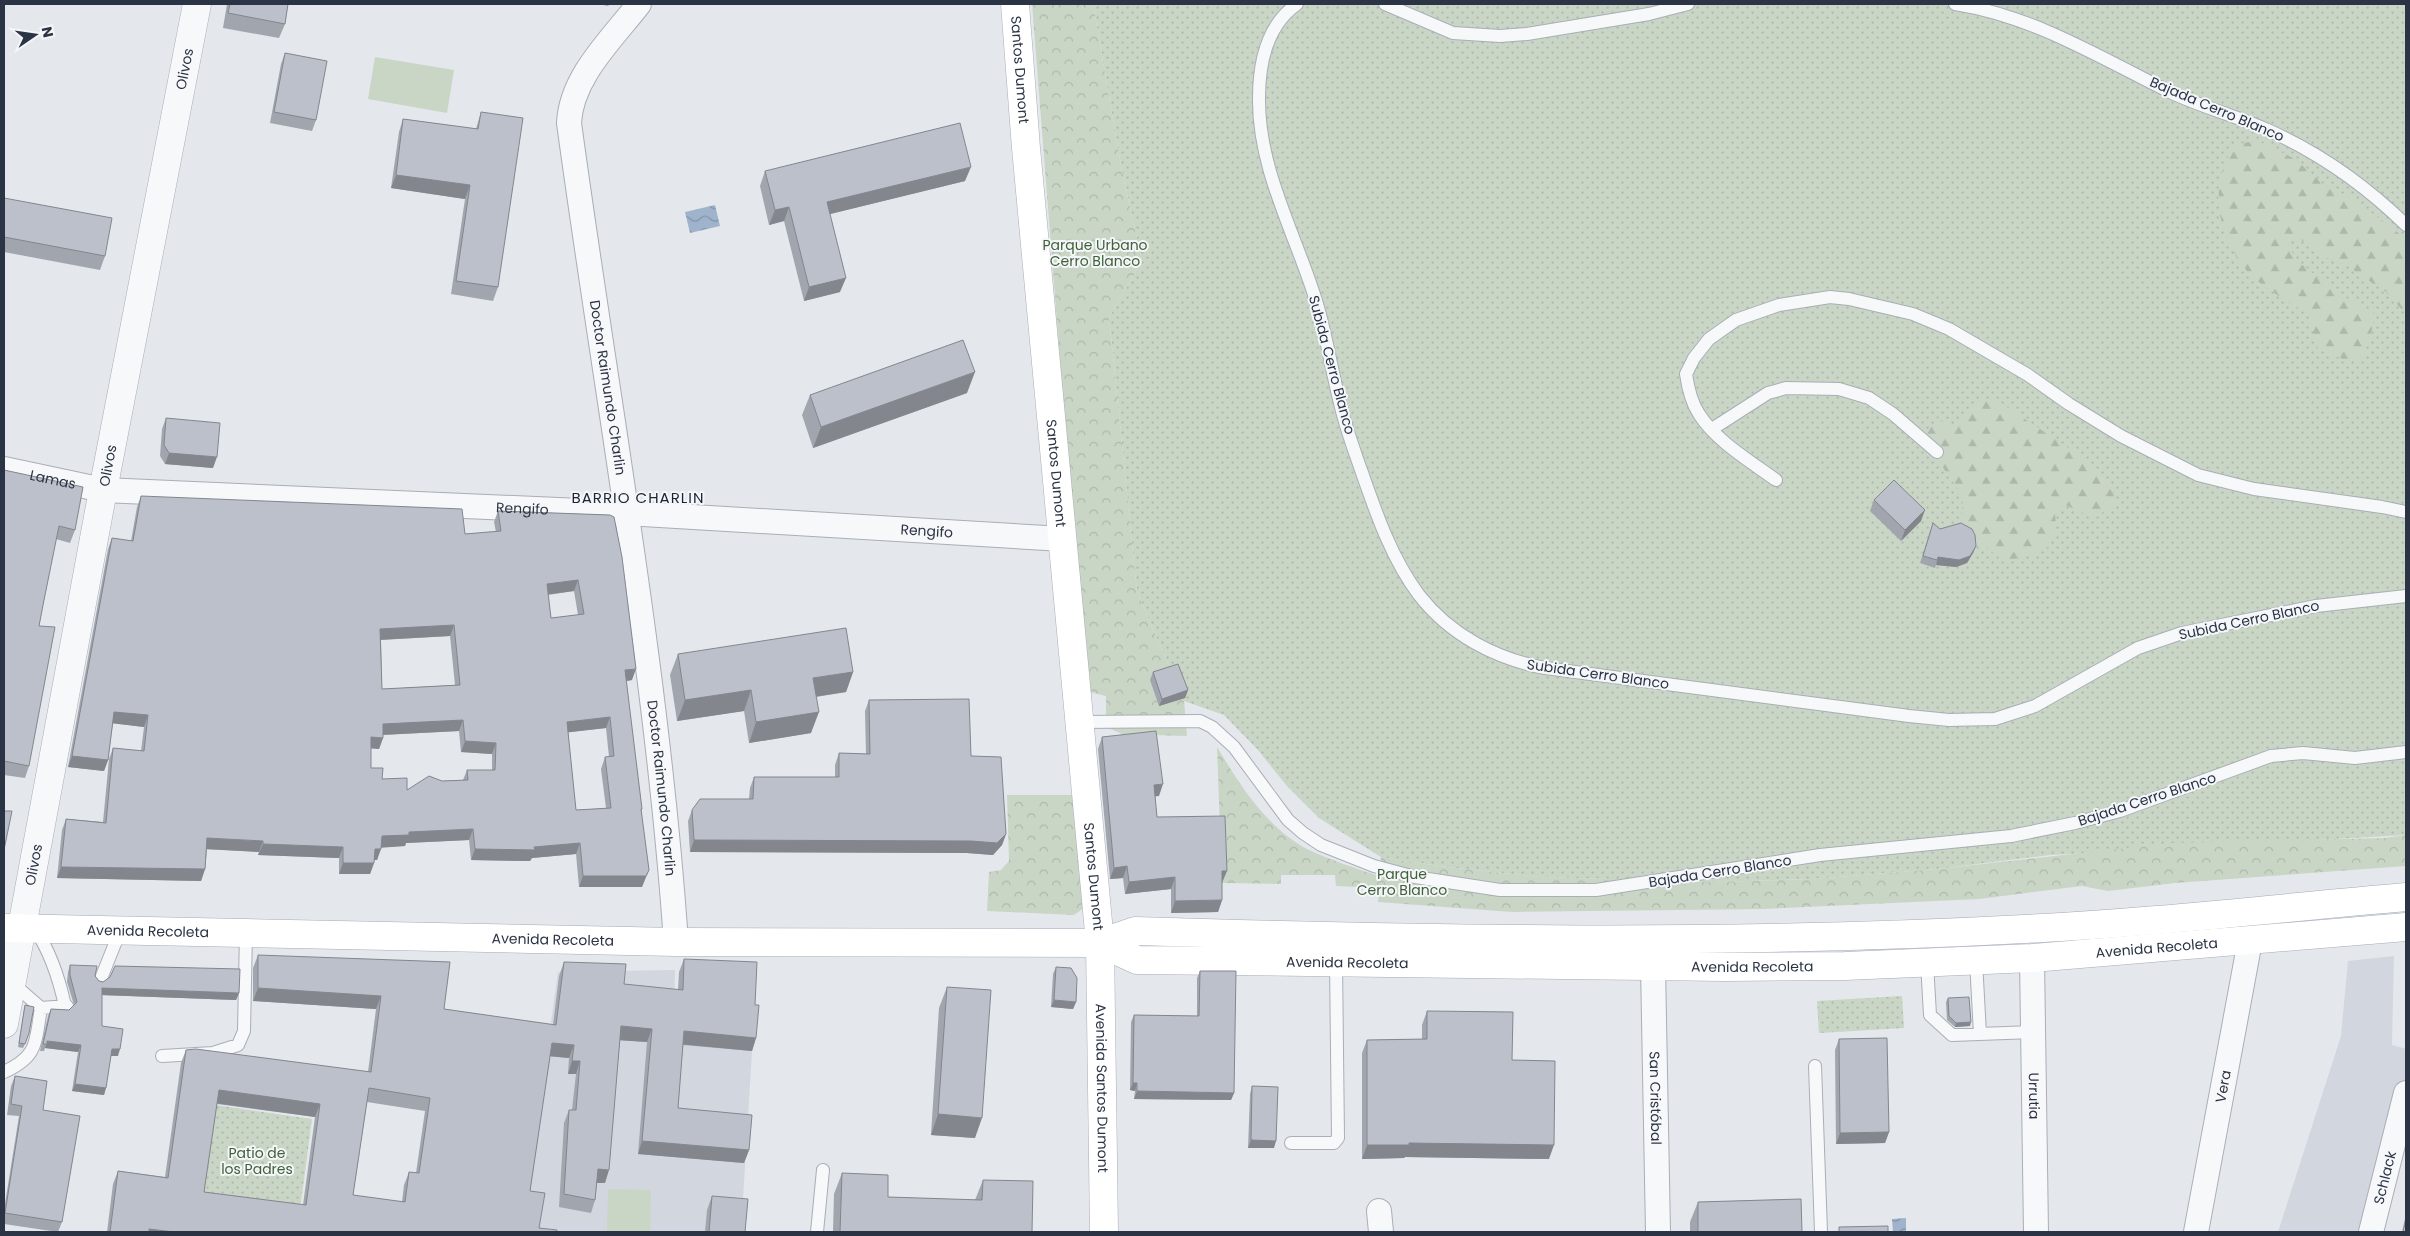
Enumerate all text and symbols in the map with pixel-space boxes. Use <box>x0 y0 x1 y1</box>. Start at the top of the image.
north arrow <box>10 10 60 60</box>
street label: Santos Dumont <box>1006 15 1034 124</box>
text: N <box>37 25 59 39</box>
street label: Olivos <box>171 46 198 91</box>
street label: Bajada Cerro Blanco <box>2147 72 2287 146</box>
park label: Parque Urbano Cerro Blanco <box>1042 235 1148 271</box>
street label: Subida Cerro Blanco <box>1304 293 1360 437</box>
street label: Doctor Raimundo Charlin <box>585 299 631 477</box>
street label: Santos Dumont <box>1041 418 1071 528</box>
street label: Olivos <box>94 443 122 488</box>
street label: Lamas <box>28 465 78 494</box>
district label: BARRIO CHARLIN <box>572 487 704 508</box>
street label: Rengifo <box>496 497 549 520</box>
street label: Rengifo <box>900 519 954 542</box>
street label: Subida Cerro Blanco <box>2177 595 2321 645</box>
street label: Subida Cerro Blanco <box>1526 654 1670 694</box>
street label: Doctor Raimundo Charlin <box>642 699 681 877</box>
street label: Bajada Cerro Blanco <box>2075 767 2219 831</box>
street label: Santos Dumont <box>1079 822 1109 931</box>
street label: Olivos <box>20 842 47 887</box>
street label: Bajada Cerro Blanco <box>1647 850 1793 892</box>
park label: Parque Cerro Blanco <box>1357 864 1447 900</box>
street label: Avenida Recoleta <box>87 920 209 942</box>
street label: Avenida Recoleta <box>491 928 614 951</box>
street label: Avenida Recoleta <box>2095 933 2218 963</box>
street label: Avenida Recoleta <box>1286 952 1409 973</box>
street label: Avenida Recoleta <box>1691 956 1814 977</box>
street label: Avenida Santos Dumont <box>1091 1003 1113 1173</box>
street label: San Cristóbal <box>1645 1051 1666 1145</box>
street label: Vera <box>2210 1069 2236 1104</box>
street label: Urrutia <box>2024 1072 2044 1120</box>
park label: Patio de los Padres <box>221 1143 293 1179</box>
street label: Schlack <box>2368 1148 2401 1206</box>

